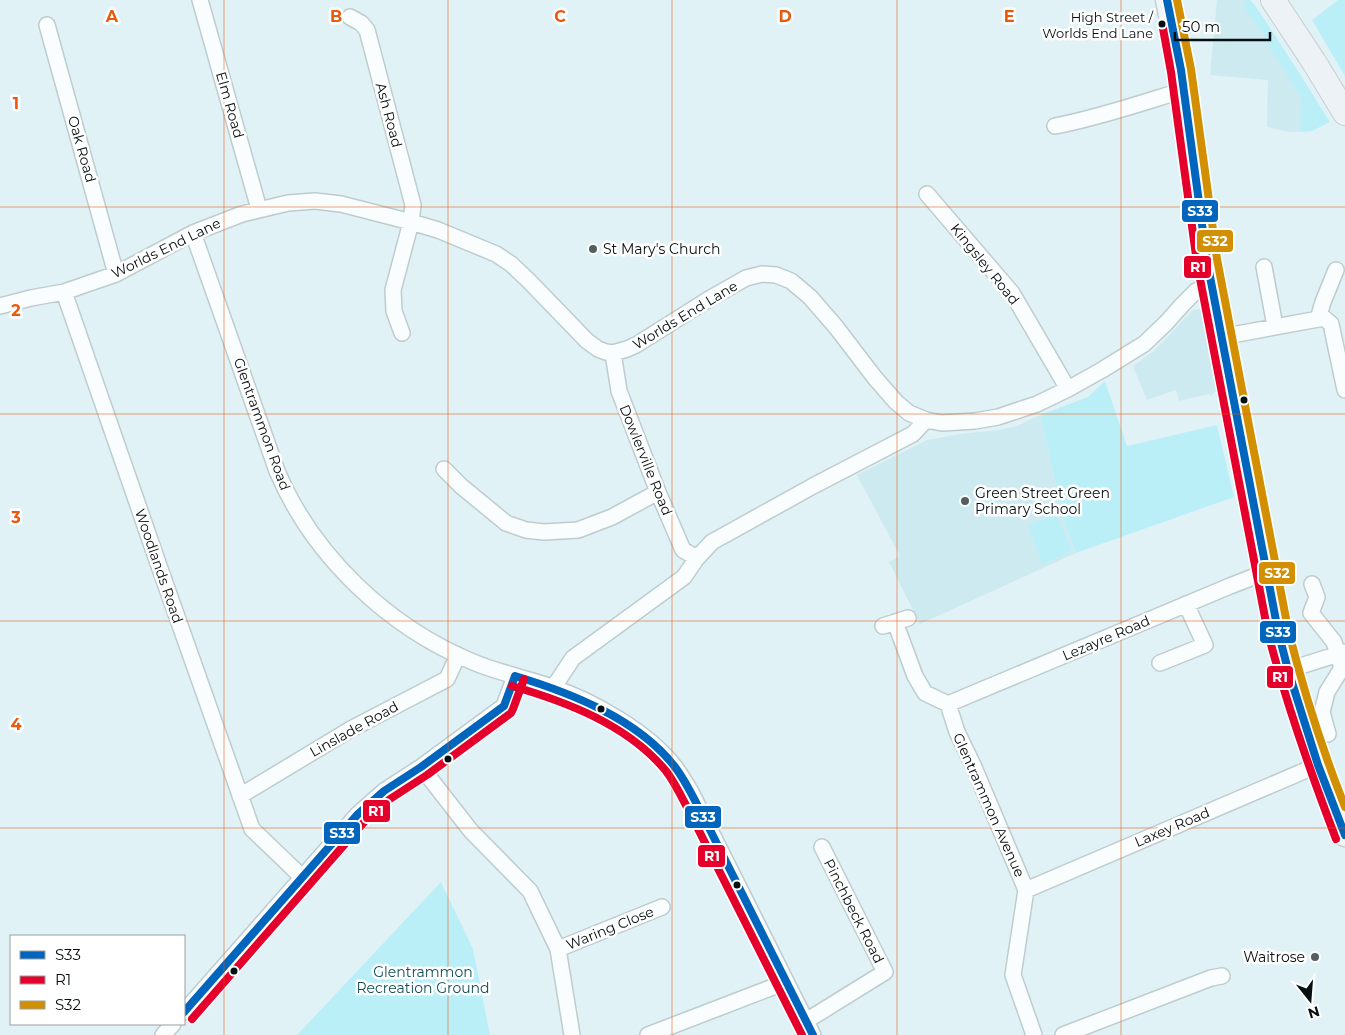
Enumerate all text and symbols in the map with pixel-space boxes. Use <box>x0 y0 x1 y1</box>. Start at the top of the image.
text: A <box>105 7 119 26</box>
text: B <box>330 7 342 26</box>
text: C <box>554 7 566 26</box>
text: D <box>778 7 792 26</box>
text: E <box>1004 7 1014 26</box>
place label: High Street / Worlds End Lane <box>1042 9 1154 41</box>
scale bar <box>1175 10 1270 42</box>
text: 50 m <box>1182 17 1220 36</box>
marker: High Street / Worlds End Lane <box>1157 19 1167 29</box>
street label: Elm Road <box>212 70 248 140</box>
street label: Ash Road <box>372 81 406 149</box>
text: 1 <box>13 94 19 113</box>
street label: Oak Road <box>64 114 100 184</box>
line badge: S33 <box>1181 199 1219 223</box>
text: S33 <box>1187 202 1213 220</box>
street label: Worlds End Lane <box>108 214 224 282</box>
street label: Kingsley Road <box>947 220 1023 308</box>
line badge: S32 <box>1196 229 1234 253</box>
text: S32 <box>1202 232 1228 250</box>
place label: St Mary's Church <box>603 240 721 258</box>
marker: St Mary's Church <box>587 243 599 255</box>
line badge: R1 <box>1183 255 1212 279</box>
text: R1 <box>1190 258 1206 276</box>
street label: Worlds End Lane <box>629 277 741 353</box>
text: 2 <box>11 301 21 320</box>
street label: Glentrammon Road <box>230 355 294 493</box>
unlabelled marker <box>1239 395 1249 405</box>
street label: Dowlerville Road <box>616 402 676 518</box>
place label: Green Street Green Primary School <box>975 484 1110 518</box>
marker: Green Street Green Primary School <box>959 495 971 507</box>
street label: Woodlands Road <box>131 506 187 626</box>
text: 3 <box>10 508 21 527</box>
line badge: S32 <box>1258 561 1296 585</box>
text: S32 <box>1264 564 1290 582</box>
street label: Lezayre Road <box>1059 611 1153 665</box>
line badge: S33 <box>1259 620 1297 644</box>
text: S33 <box>1265 623 1291 641</box>
line badge: R1 <box>1266 665 1294 689</box>
text: R1 <box>1272 668 1288 686</box>
street label: Linslade Road <box>307 697 401 761</box>
unlabelled marker <box>596 704 606 714</box>
text: 4 <box>10 715 22 734</box>
street label: Glentrammon Avenue <box>949 730 1029 880</box>
unlabelled marker <box>443 754 453 764</box>
line badge: R1 <box>362 799 391 823</box>
text: R1 <box>368 802 384 820</box>
street label: Laxey Road <box>1132 803 1212 851</box>
line badge: S33 <box>684 805 722 829</box>
text: S33 <box>690 808 716 826</box>
line badge: S33 <box>323 821 361 845</box>
text: S33 <box>329 824 355 842</box>
line badge: R1 <box>697 844 726 868</box>
text: R1 <box>704 847 720 865</box>
street label: Pinchbeck Road <box>820 856 888 966</box>
unlabelled marker <box>732 880 742 890</box>
street label: Waring Close <box>564 902 656 954</box>
legend <box>10 935 185 1025</box>
text: S33 <box>55 945 81 964</box>
place label: Waitrose <box>1243 948 1305 966</box>
marker: Waitrose <box>1309 951 1321 963</box>
park label: Glentrammon Recreation Ground <box>356 963 490 997</box>
unlabelled marker <box>229 966 239 976</box>
text: R1 <box>55 970 71 989</box>
north arrow <box>1285 975 1335 1025</box>
text: S32 <box>55 995 81 1014</box>
text: N <box>1306 1002 1322 1023</box>

